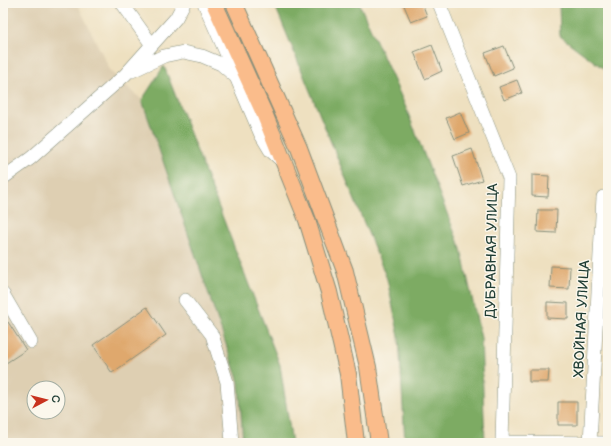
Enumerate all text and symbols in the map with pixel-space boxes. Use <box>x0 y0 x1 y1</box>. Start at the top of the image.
street label: ДУБРАВНАЯ УЛИЦА <box>482 183 501 319</box>
street label: ХВОЙНАЯ УЛИЦА <box>570 259 593 378</box>
north arrow <box>26 380 66 420</box>
text: С <box>49 394 62 404</box>

